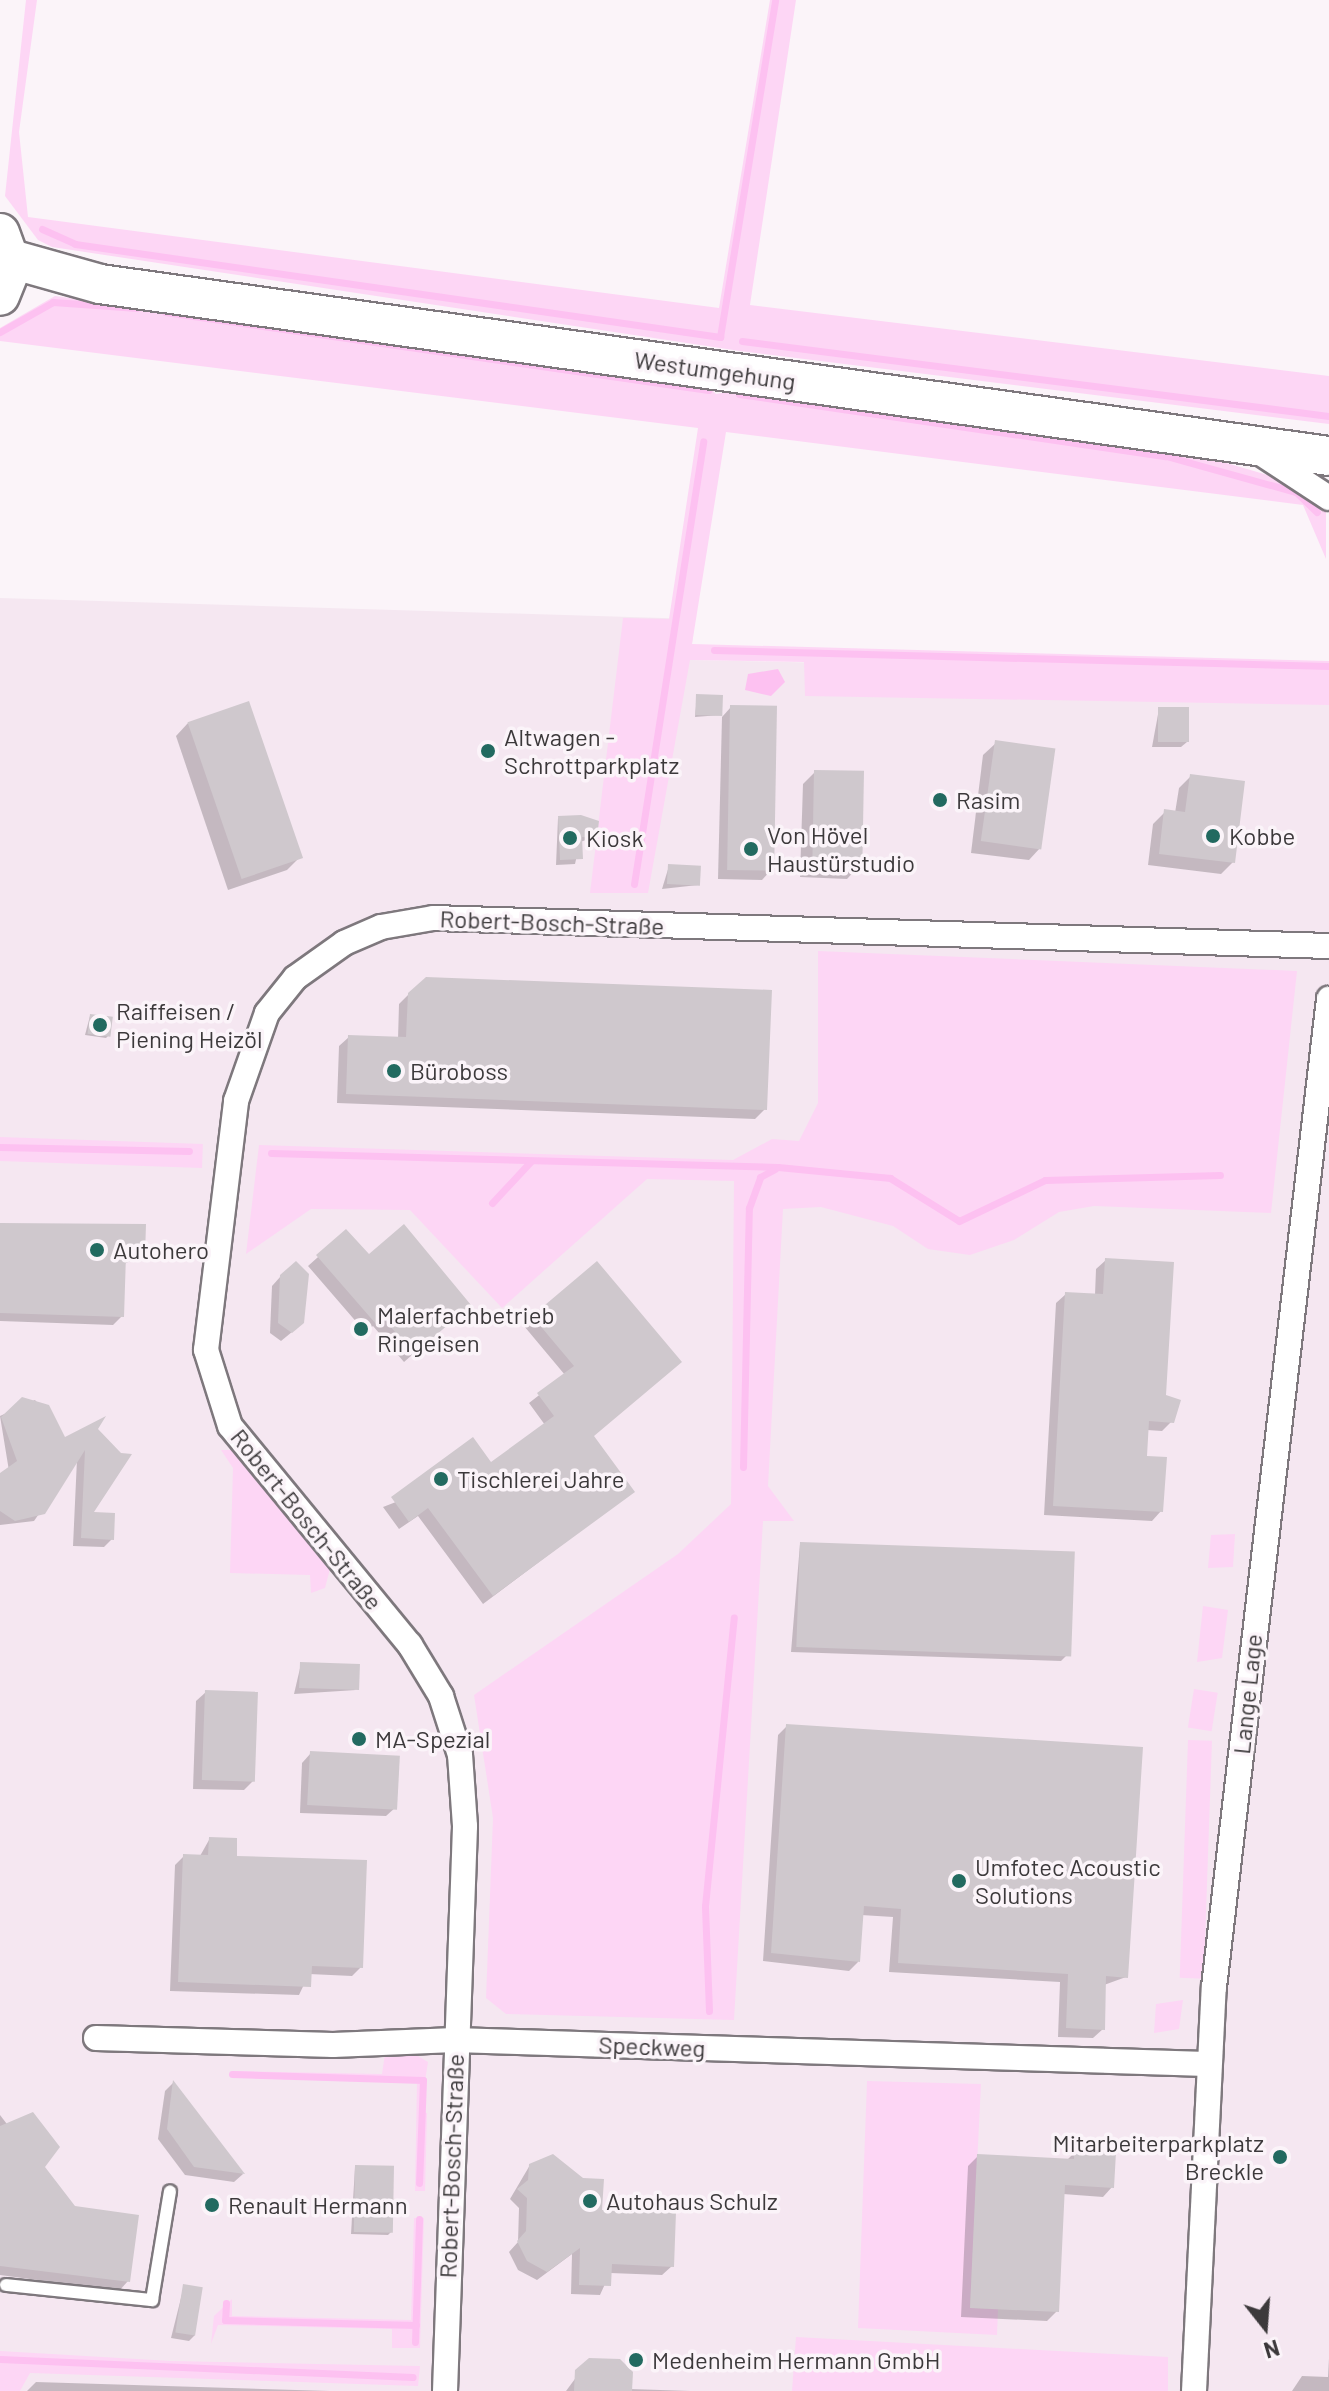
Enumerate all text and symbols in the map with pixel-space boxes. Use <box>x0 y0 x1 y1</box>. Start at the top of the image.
street label: Westumgehung <box>632 344 798 396</box>
place label: Altwagen - Schrottparkplatz <box>504 723 679 779</box>
marker: Altwagen - Schrottparkplatz <box>479 742 497 760</box>
place label: Rasim <box>956 786 1020 814</box>
marker: Rasim <box>931 791 949 809</box>
place label: Von Hövel Haustürstudio <box>767 821 915 877</box>
place label: Kobbe <box>1229 822 1295 850</box>
place label: Kiosk <box>586 824 643 852</box>
marker: Kobbe <box>1204 827 1222 845</box>
marker: Kiosk <box>561 829 579 847</box>
marker: Von Hövel Haustürstudio <box>742 840 760 858</box>
street label: Robert-Bosch-Straße <box>439 904 665 940</box>
place label: Raiffeisen / Piening Heizöl <box>116 997 262 1053</box>
marker: Raiffeisen / Piening Heizöl <box>91 1016 109 1034</box>
place label: Büroboss <box>410 1057 508 1085</box>
marker: Büroboss <box>385 1062 403 1080</box>
place label: Autohero <box>113 1236 209 1264</box>
marker: Autohero <box>88 1241 106 1259</box>
place label: Malerfachbetrieb Ringeisen <box>377 1301 555 1357</box>
marker: Malerfachbetrieb Ringeisen <box>352 1320 370 1338</box>
street label: Robert-Bosch-Straße <box>225 1423 389 1615</box>
place label: Tischlerei Jahre <box>457 1465 624 1493</box>
marker: Tischlerei Jahre <box>432 1470 450 1488</box>
street label: Lange Lage <box>1226 1632 1268 1756</box>
place label: MA-Spezial <box>375 1725 490 1753</box>
marker: MA-Spezial <box>350 1730 368 1748</box>
place label: Umfotec Acoustic Solutions <box>975 1853 1161 1909</box>
marker: Umfotec Acoustic Solutions <box>950 1872 968 1890</box>
street label: Speckweg <box>598 2030 706 2062</box>
street label: Robert-Bosch-Straße <box>433 2053 469 2279</box>
place label: Mitarbeiterparkplatz Breckle <box>1053 2129 1264 2185</box>
marker: Mitarbeiterparkplatz Breckle <box>1271 2148 1289 2166</box>
place label: Autohaus Schulz <box>606 2187 778 2215</box>
place label: Renault Hermann <box>228 2191 408 2219</box>
marker: Autohaus Schulz <box>581 2192 599 2210</box>
marker: Renault Hermann <box>203 2196 221 2214</box>
north arrow <box>1225 2287 1305 2367</box>
text: N <box>1261 2335 1283 2365</box>
place label: Medenheim Hermann GmbH <box>652 2346 940 2374</box>
marker: Medenheim Hermann GmbH <box>627 2351 645 2369</box>

